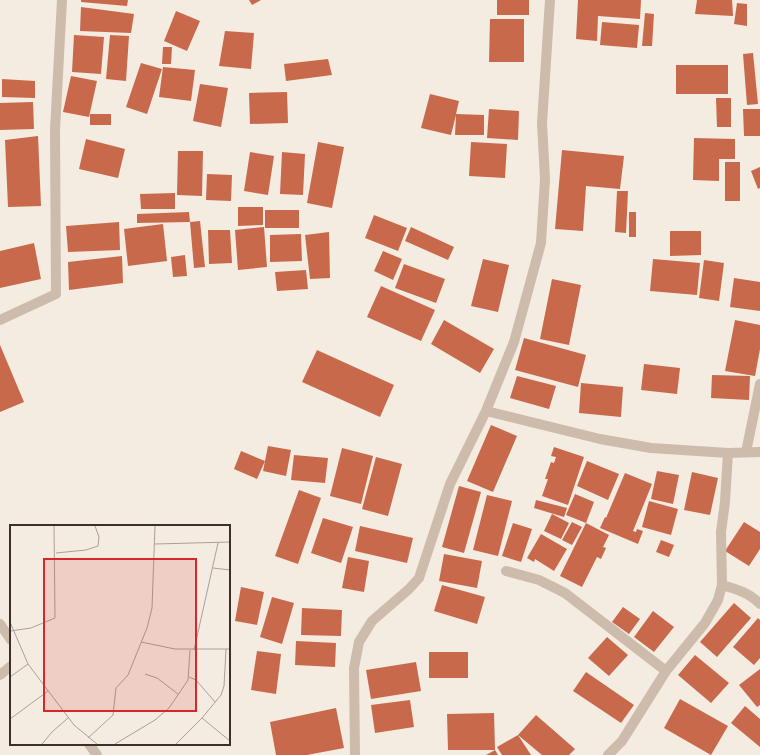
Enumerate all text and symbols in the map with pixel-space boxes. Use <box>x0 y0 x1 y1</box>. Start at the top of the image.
inset map <box>10 525 230 745</box>

